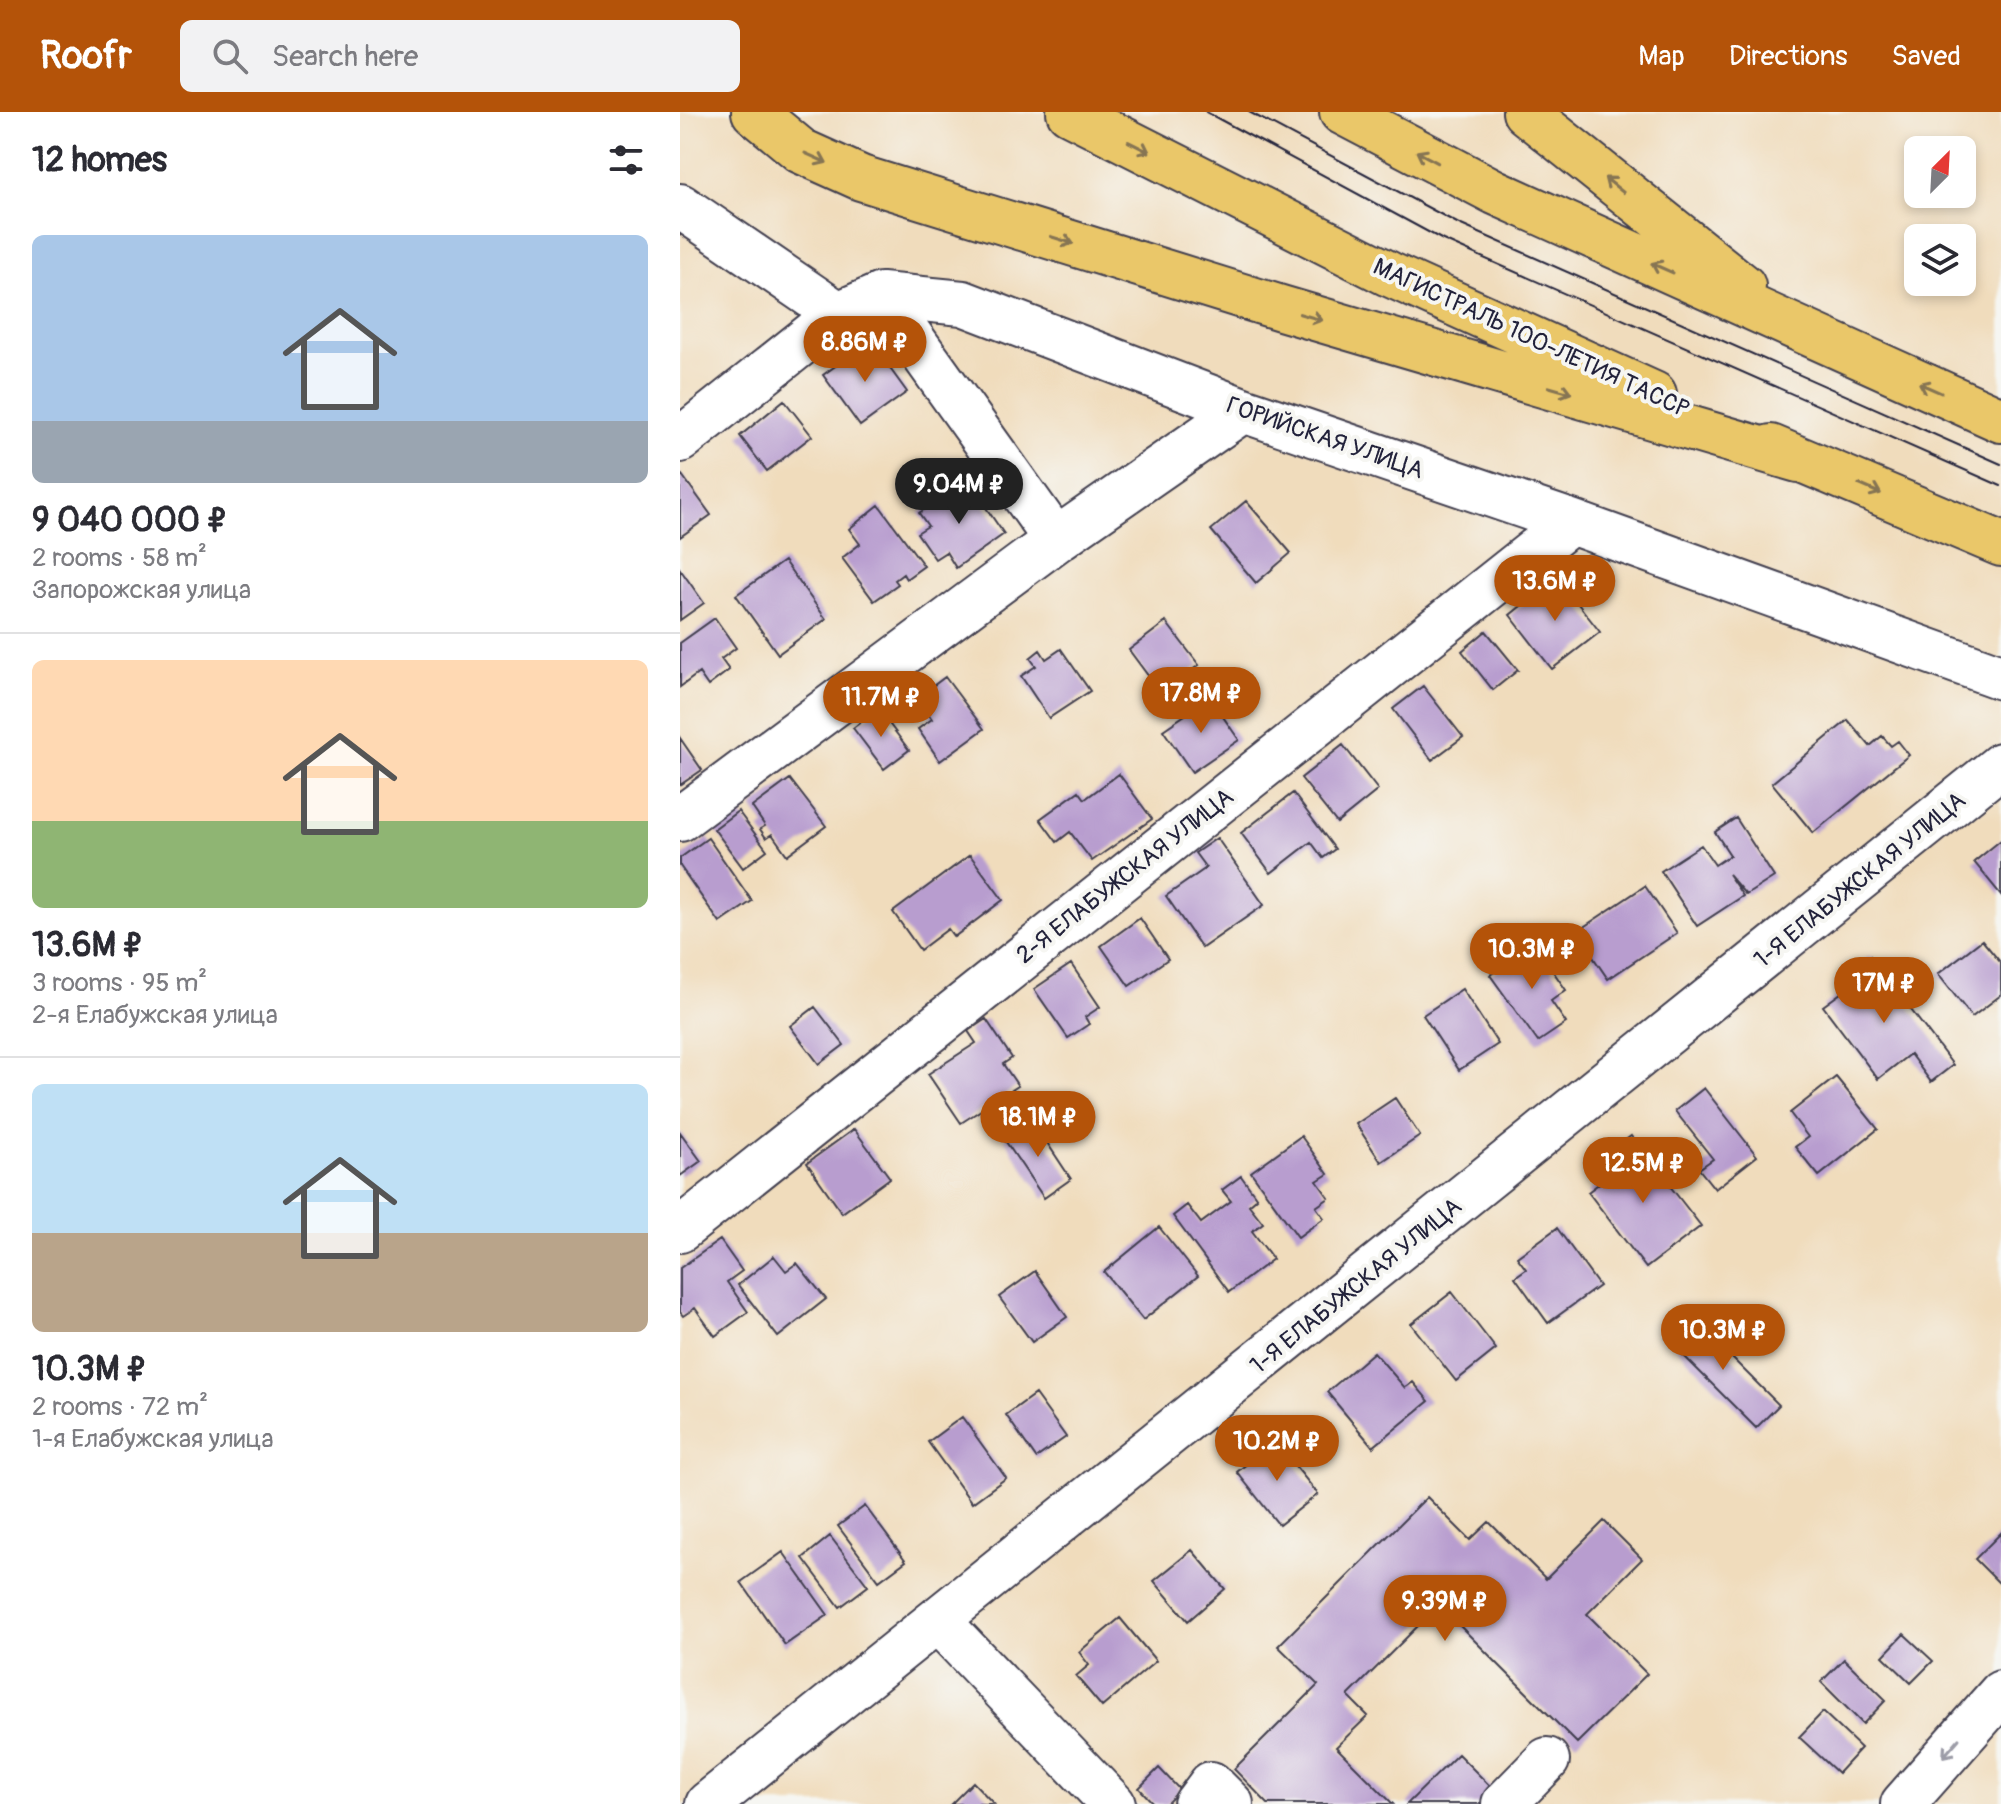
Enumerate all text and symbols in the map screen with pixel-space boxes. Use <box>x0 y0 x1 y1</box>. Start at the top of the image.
search box <box>180 20 740 92</box>
text: Roofr <box>40 32 132 80</box>
icon: search <box>208 34 252 78</box>
text: Search here <box>272 38 418 75</box>
text: Map <box>1638 39 1685 74</box>
text: Directions <box>1729 39 1848 74</box>
text: Saved <box>1892 39 1961 74</box>
north arrow <box>1904 136 1976 208</box>
map controls <box>1904 136 1976 296</box>
icon: filters <box>604 138 648 182</box>
text: 12 homes <box>32 139 167 182</box>
one-way arrow <box>1126 140 1150 156</box>
one-way arrow <box>1415 148 1439 164</box>
one-way arrow <box>803 152 828 167</box>
one-way arrow <box>1604 177 1625 194</box>
button: layers <box>1904 224 1976 296</box>
one-way arrow <box>1049 233 1075 248</box>
street label: МАГИСТРАЛЬ 100-ЛЕТИЯ ТАССР <box>1369 252 1693 424</box>
one-way arrow <box>1650 260 1674 275</box>
icon: home <box>268 287 412 431</box>
one-way arrow <box>1298 311 1323 325</box>
pin: 8.86M ₽ <box>791 316 939 384</box>
text: 8.86M ₽ <box>822 326 909 358</box>
one-way arrow <box>1918 380 1942 395</box>
one-way arrow <box>1547 383 1573 398</box>
street label: ГОРИЙСКАЯ УЛИЦА <box>1223 391 1427 485</box>
pin: 9.04M ₽ <box>885 458 1033 526</box>
text: 9.04M ₽ <box>913 468 1005 500</box>
one-way arrow <box>1857 483 1882 498</box>
text: 9 040 000 ₽ <box>32 499 228 542</box>
text: 2 rooms · 58 m² <box>32 542 207 574</box>
pin: 13.6M ₽ <box>1481 555 1629 623</box>
text: 13.6M ₽ <box>1512 565 1598 597</box>
text: Запорожская улица <box>32 574 251 606</box>
pin: 17.8M ₽ <box>1127 667 1275 735</box>
pin: 11.7M ₽ <box>807 671 955 739</box>
text: 17.8M ₽ <box>1160 677 1242 709</box>
text: 11.7M ₽ <box>841 681 921 713</box>
icon: home <box>268 712 412 856</box>
street label: 2-Я ЕЛАБУЖСКАЯ УЛИЦА <box>1011 782 1239 970</box>
street label: 1-Я ЕЛАБУЖСКАЯ УЛИЦА <box>1748 786 1972 974</box>
pin: 10.3M ₽ <box>1458 923 1606 991</box>
text: 13.6M ₽ <box>32 924 144 967</box>
text: 10.3M ₽ <box>1488 933 1576 965</box>
pin: 17M ₽ <box>1828 957 1940 1025</box>
text: 3 rooms · 95 m² <box>32 967 207 999</box>
text: 17M ₽ <box>1852 967 1916 999</box>
text: 2-я Елабужская улица <box>32 999 278 1031</box>
pin: 18.1M ₽ <box>964 1091 1112 1159</box>
text: 18.1M ₽ <box>998 1101 1078 1133</box>
icon: home <box>268 1136 412 1280</box>
pin: 12.5M ₽ <box>1569 1137 1717 1205</box>
text: 12.5M ₽ <box>1601 1147 1685 1179</box>
street label: 1-Я ЕЛАБУЖСКАЯ УЛИЦА <box>1244 1192 1468 1380</box>
pin: 10.3M ₽ <box>1649 1304 1797 1372</box>
text: 10.3M ₽ <box>1679 1314 1767 1346</box>
text: 10.3M ₽ <box>32 1348 147 1391</box>
text: 2 rooms · 72 m² <box>32 1391 208 1423</box>
pin: 10.2M ₽ <box>1203 1415 1351 1483</box>
text: 1-я Елабужская улица <box>32 1423 274 1455</box>
text: 10.2M ₽ <box>1233 1425 1321 1457</box>
pin: 9.39M ₽ <box>1371 1575 1519 1643</box>
text: 9.39M ₽ <box>1402 1585 1488 1617</box>
one-way arrow <box>1942 1737 1960 1757</box>

